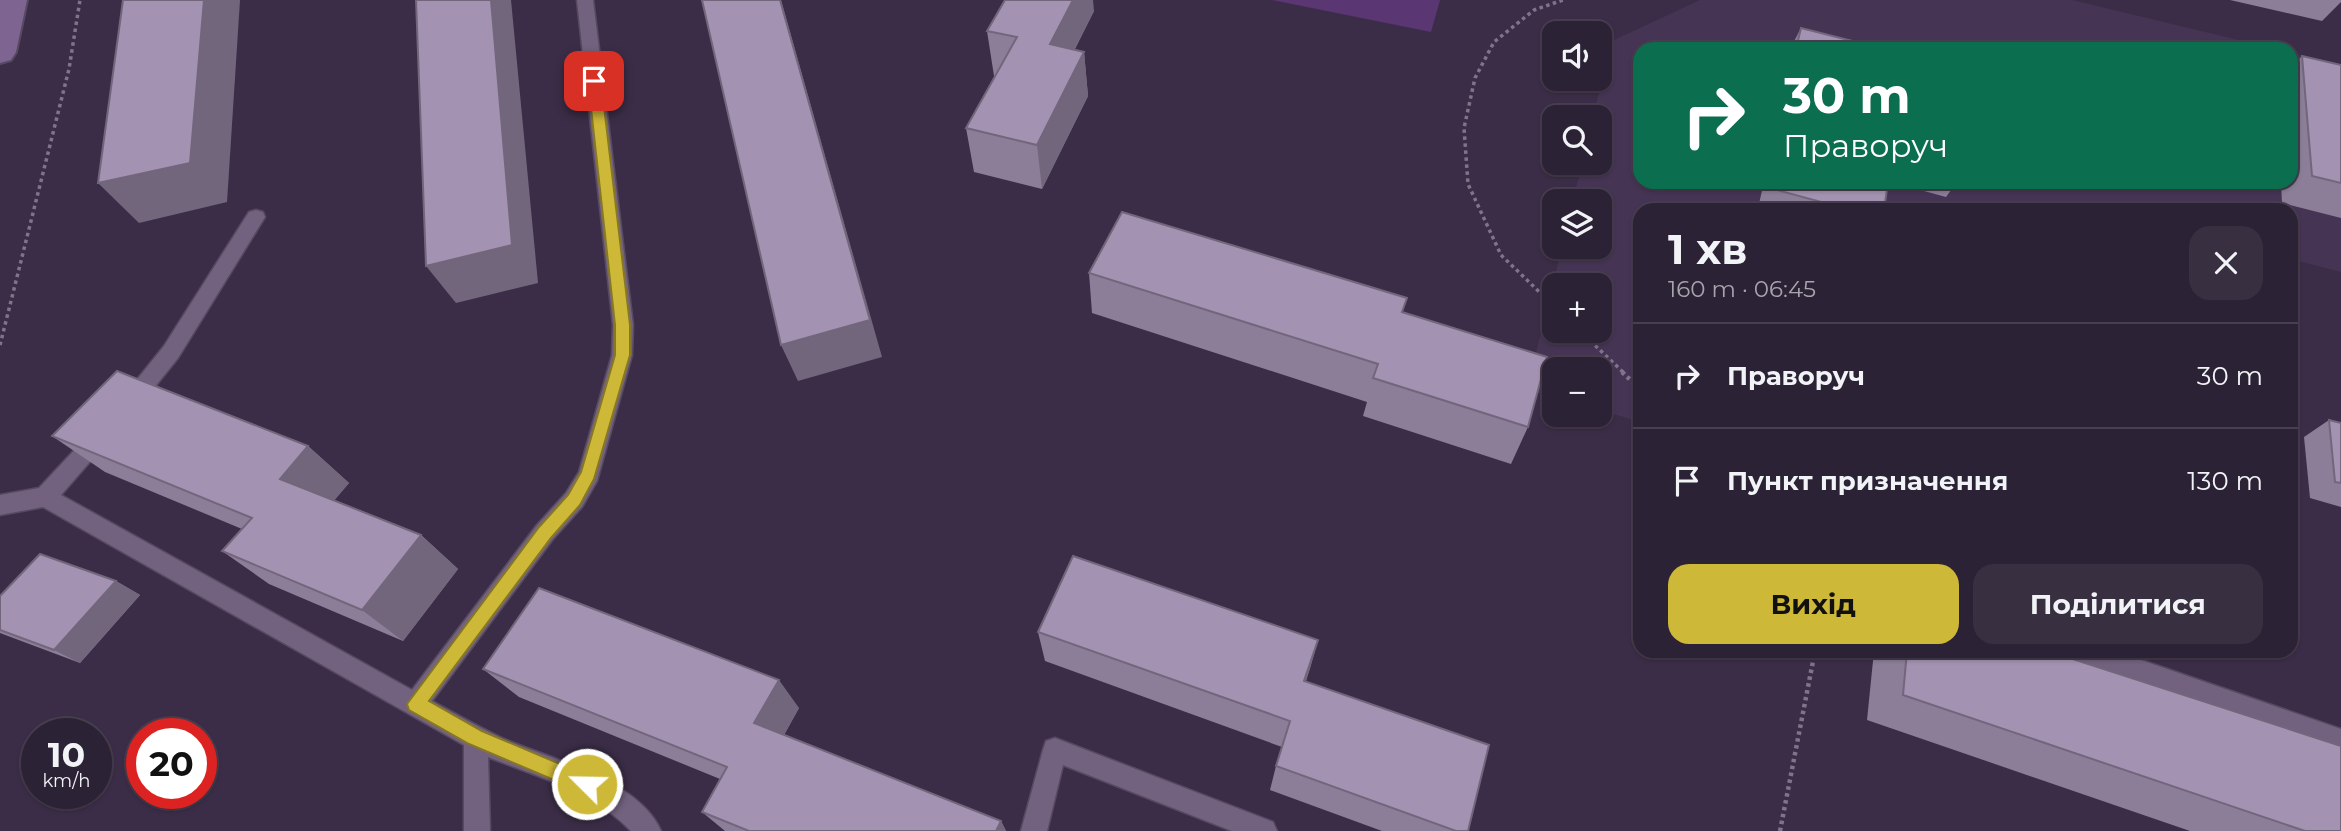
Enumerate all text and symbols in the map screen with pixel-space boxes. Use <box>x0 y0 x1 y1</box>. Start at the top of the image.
map controls <box>1542 21 1612 427</box>
button: sound <box>1542 21 1612 91</box>
pin <box>564 51 624 111</box>
icon: arrive <box>575 62 613 100</box>
text: 30 m <box>1783 66 1911 125</box>
icon: right <box>1668 70 1759 161</box>
button: search <box>1542 105 1612 175</box>
text: Праворуч <box>1783 126 1948 165</box>
button: layers <box>1542 189 1612 259</box>
text: 1 хв <box>1668 223 1747 275</box>
button: close <box>2189 226 2263 300</box>
button: + <box>1542 273 1612 343</box>
text: 160 m · 06:45 <box>1668 275 1816 303</box>
button: − <box>1542 357 1612 427</box>
icon: right <box>1668 357 1706 395</box>
text: Праворуч <box>1727 360 1865 392</box>
text: 30 m <box>2197 360 2263 392</box>
icon: arrive <box>1668 462 1706 500</box>
text: Пункт призначення <box>1727 465 2008 497</box>
text: 130 m <box>2187 465 2263 497</box>
button: Вихід <box>1668 564 1959 644</box>
button: Поділитися <box>1973 564 2263 644</box>
speed limit sign: 20 <box>126 718 217 809</box>
text: 10 <box>48 733 85 776</box>
position arrow <box>550 747 624 821</box>
text: km/h <box>42 770 91 792</box>

